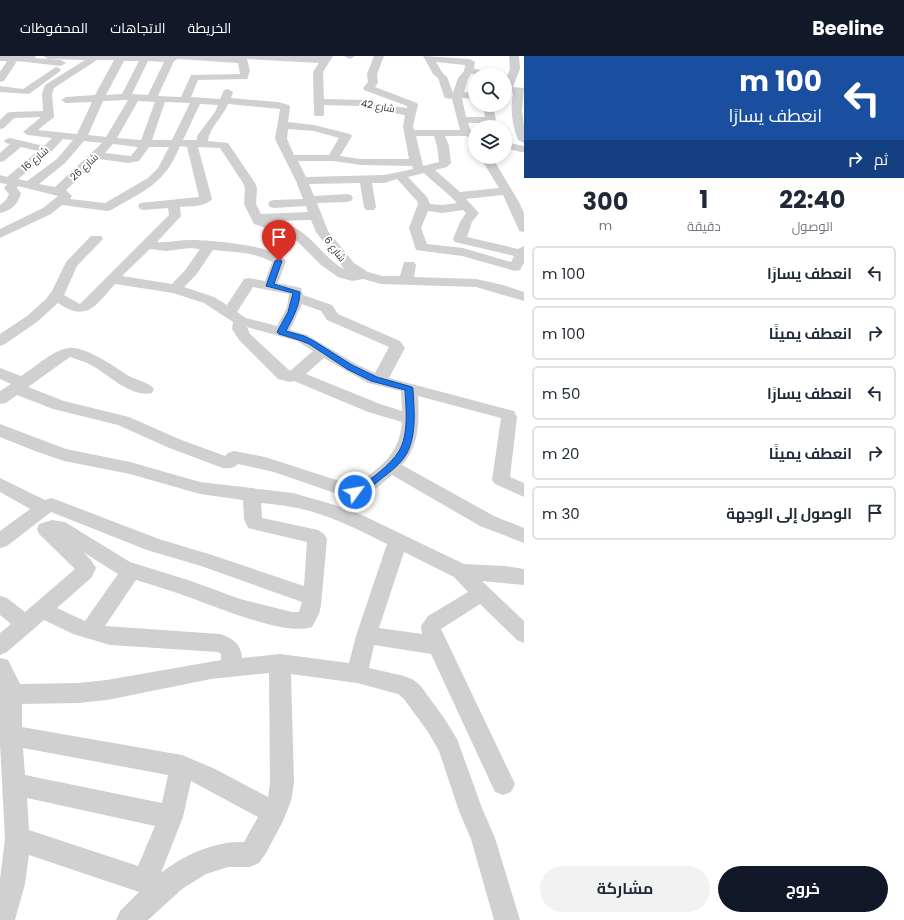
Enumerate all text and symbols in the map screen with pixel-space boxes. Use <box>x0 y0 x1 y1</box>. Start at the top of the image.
text: Beeline <box>812 15 884 42</box>
text: المحفوظات <box>20 18 88 38</box>
text: الاتجاهات <box>110 18 166 38</box>
text: الخريطة <box>188 18 231 38</box>
text: 100 m <box>739 62 822 101</box>
map controls <box>468 68 512 164</box>
button: search <box>468 68 512 112</box>
icon: left <box>836 72 888 124</box>
street label: شارع 42 <box>360 96 396 116</box>
text: انعطف يسارًا <box>728 103 822 128</box>
button: layers <box>468 120 512 164</box>
street label: شارع 16 <box>18 143 52 175</box>
icon: right <box>844 148 866 170</box>
text: ثم <box>874 149 888 170</box>
street label: شارع 26 <box>66 150 102 184</box>
text: 1 <box>699 183 708 216</box>
text: 22:40 <box>779 183 845 216</box>
text: 300 <box>583 185 628 218</box>
text: m <box>599 216 612 235</box>
text: دقيقة <box>687 217 721 236</box>
text: الوصول <box>792 217 833 236</box>
pin <box>262 220 296 261</box>
icon: arrive <box>268 226 290 248</box>
street label: شارع 6 <box>320 233 350 265</box>
icon: left <box>864 262 886 284</box>
text: 100 m <box>542 263 585 284</box>
text: انعطف يسارًا <box>767 263 852 284</box>
icon: right <box>864 322 886 344</box>
text: 100 m <box>542 323 585 344</box>
text: انعطف يمينًا <box>769 323 852 344</box>
icon: left <box>864 382 886 404</box>
text: 50 m <box>542 383 580 404</box>
text: انعطف يسارًا <box>767 383 852 404</box>
icon: right <box>864 442 886 464</box>
text: 20 m <box>542 443 580 464</box>
text: انعطف يمينًا <box>769 443 852 464</box>
position arrow <box>334 471 376 513</box>
icon: arrive <box>864 502 886 524</box>
text: 30 m <box>542 503 580 524</box>
text: الوصول إلى الوجهة <box>726 503 852 524</box>
button: مشاركة <box>540 866 710 912</box>
button: خروج <box>718 866 888 912</box>

